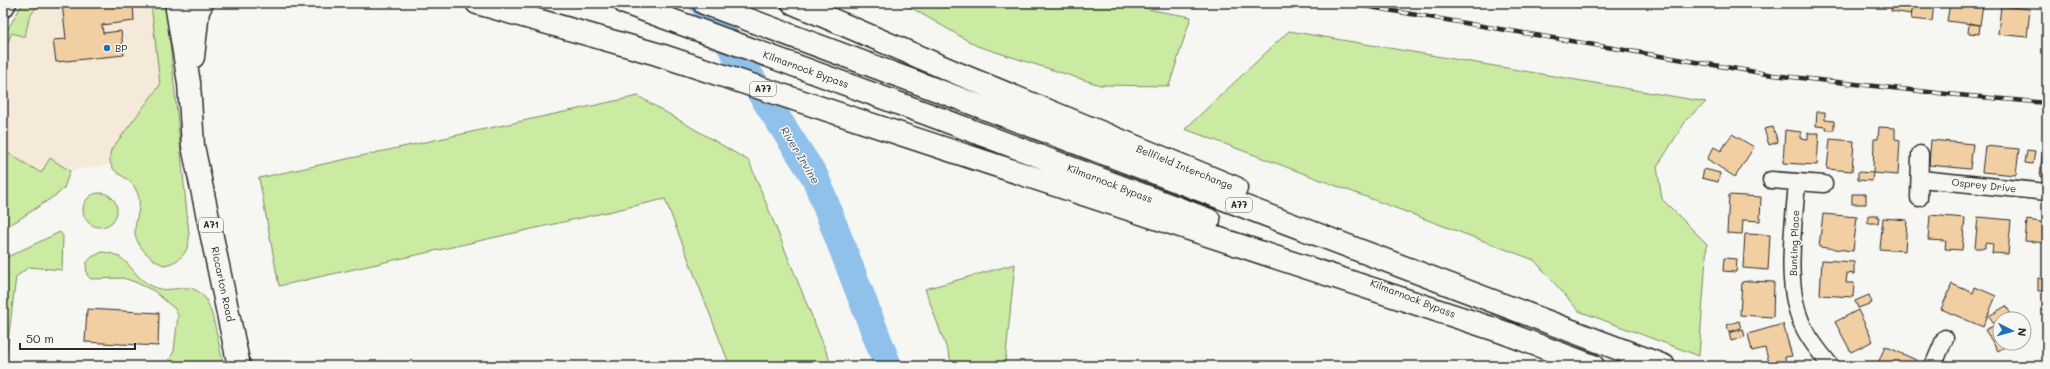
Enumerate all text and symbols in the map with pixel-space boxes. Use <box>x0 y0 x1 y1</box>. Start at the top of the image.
place label: BP <box>115 41 127 55</box>
marker: BP <box>102 43 112 53</box>
street label: Kilmarnock Bypass <box>761 47 851 91</box>
road number: A77 <box>750 82 776 96</box>
water label: River Irvine <box>777 123 824 186</box>
street label: Bellfield Interchange <box>1134 141 1236 193</box>
street label: Kilmarnock Bypass <box>1065 160 1155 206</box>
street label: Osprey Drive <box>1951 175 2017 195</box>
road number: A77 <box>1226 198 1252 212</box>
street label: Bunting Place <box>1786 210 1802 276</box>
road number: A71 <box>199 218 223 232</box>
street label: Riccarton Road <box>208 245 238 323</box>
street label: Kilmarnock Bypass <box>1368 275 1458 321</box>
north arrow <box>1992 311 2032 351</box>
scale bar <box>20 325 135 351</box>
text: N <box>2015 327 2030 337</box>
text: 50 m <box>26 330 54 346</box>

